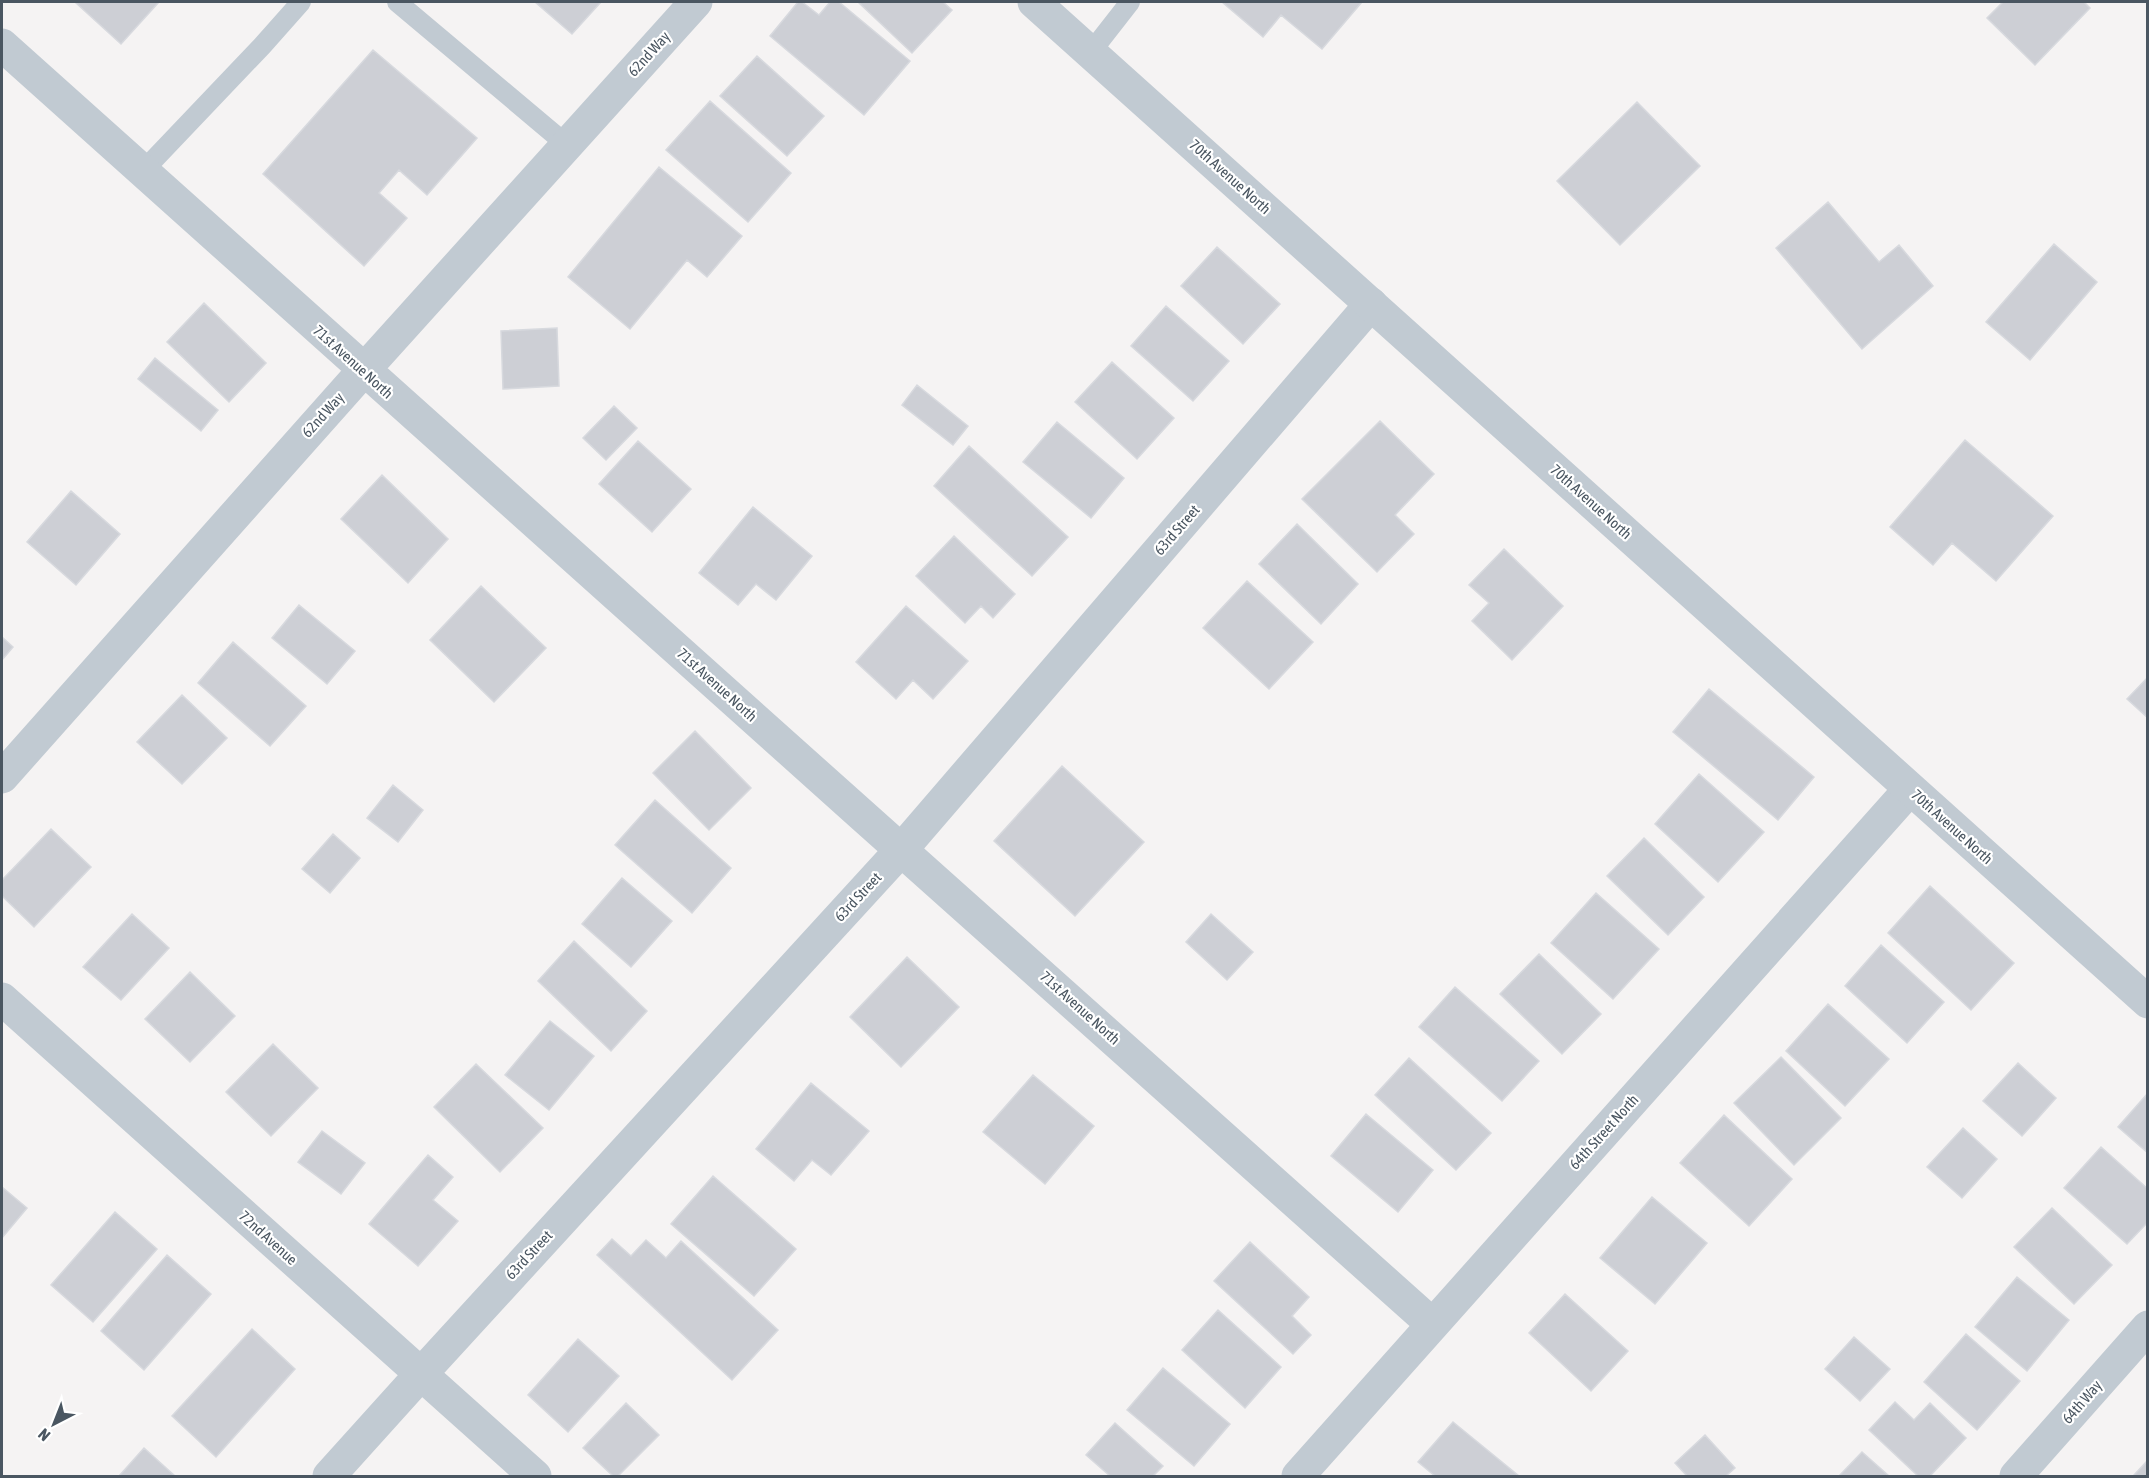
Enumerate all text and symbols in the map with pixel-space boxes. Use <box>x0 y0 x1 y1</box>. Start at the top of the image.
street label: 62nd Way <box>624 28 673 79</box>
street label: 70th Avenue North <box>1186 136 1274 217</box>
street label: 71st Avenue North <box>310 321 397 402</box>
street label: 62nd Way <box>298 389 347 440</box>
street label: 70th Avenue North <box>1547 461 1635 542</box>
street label: 63rd Street <box>1150 501 1203 558</box>
street label: 71st Avenue North <box>674 644 761 725</box>
street label: 70th Avenue North <box>1908 786 1996 867</box>
street label: 63rd Street <box>831 869 885 925</box>
street label: 71st Avenue North <box>1037 967 1124 1048</box>
street label: 64th Street North <box>1566 1091 1642 1172</box>
street label: 72nd Avenue <box>236 1207 301 1268</box>
street label: 63rd Street <box>502 1227 556 1283</box>
street label: 64th Way <box>2058 1377 2105 1427</box>
north arrow <box>24 1394 84 1454</box>
text: N <box>34 1425 53 1445</box>

